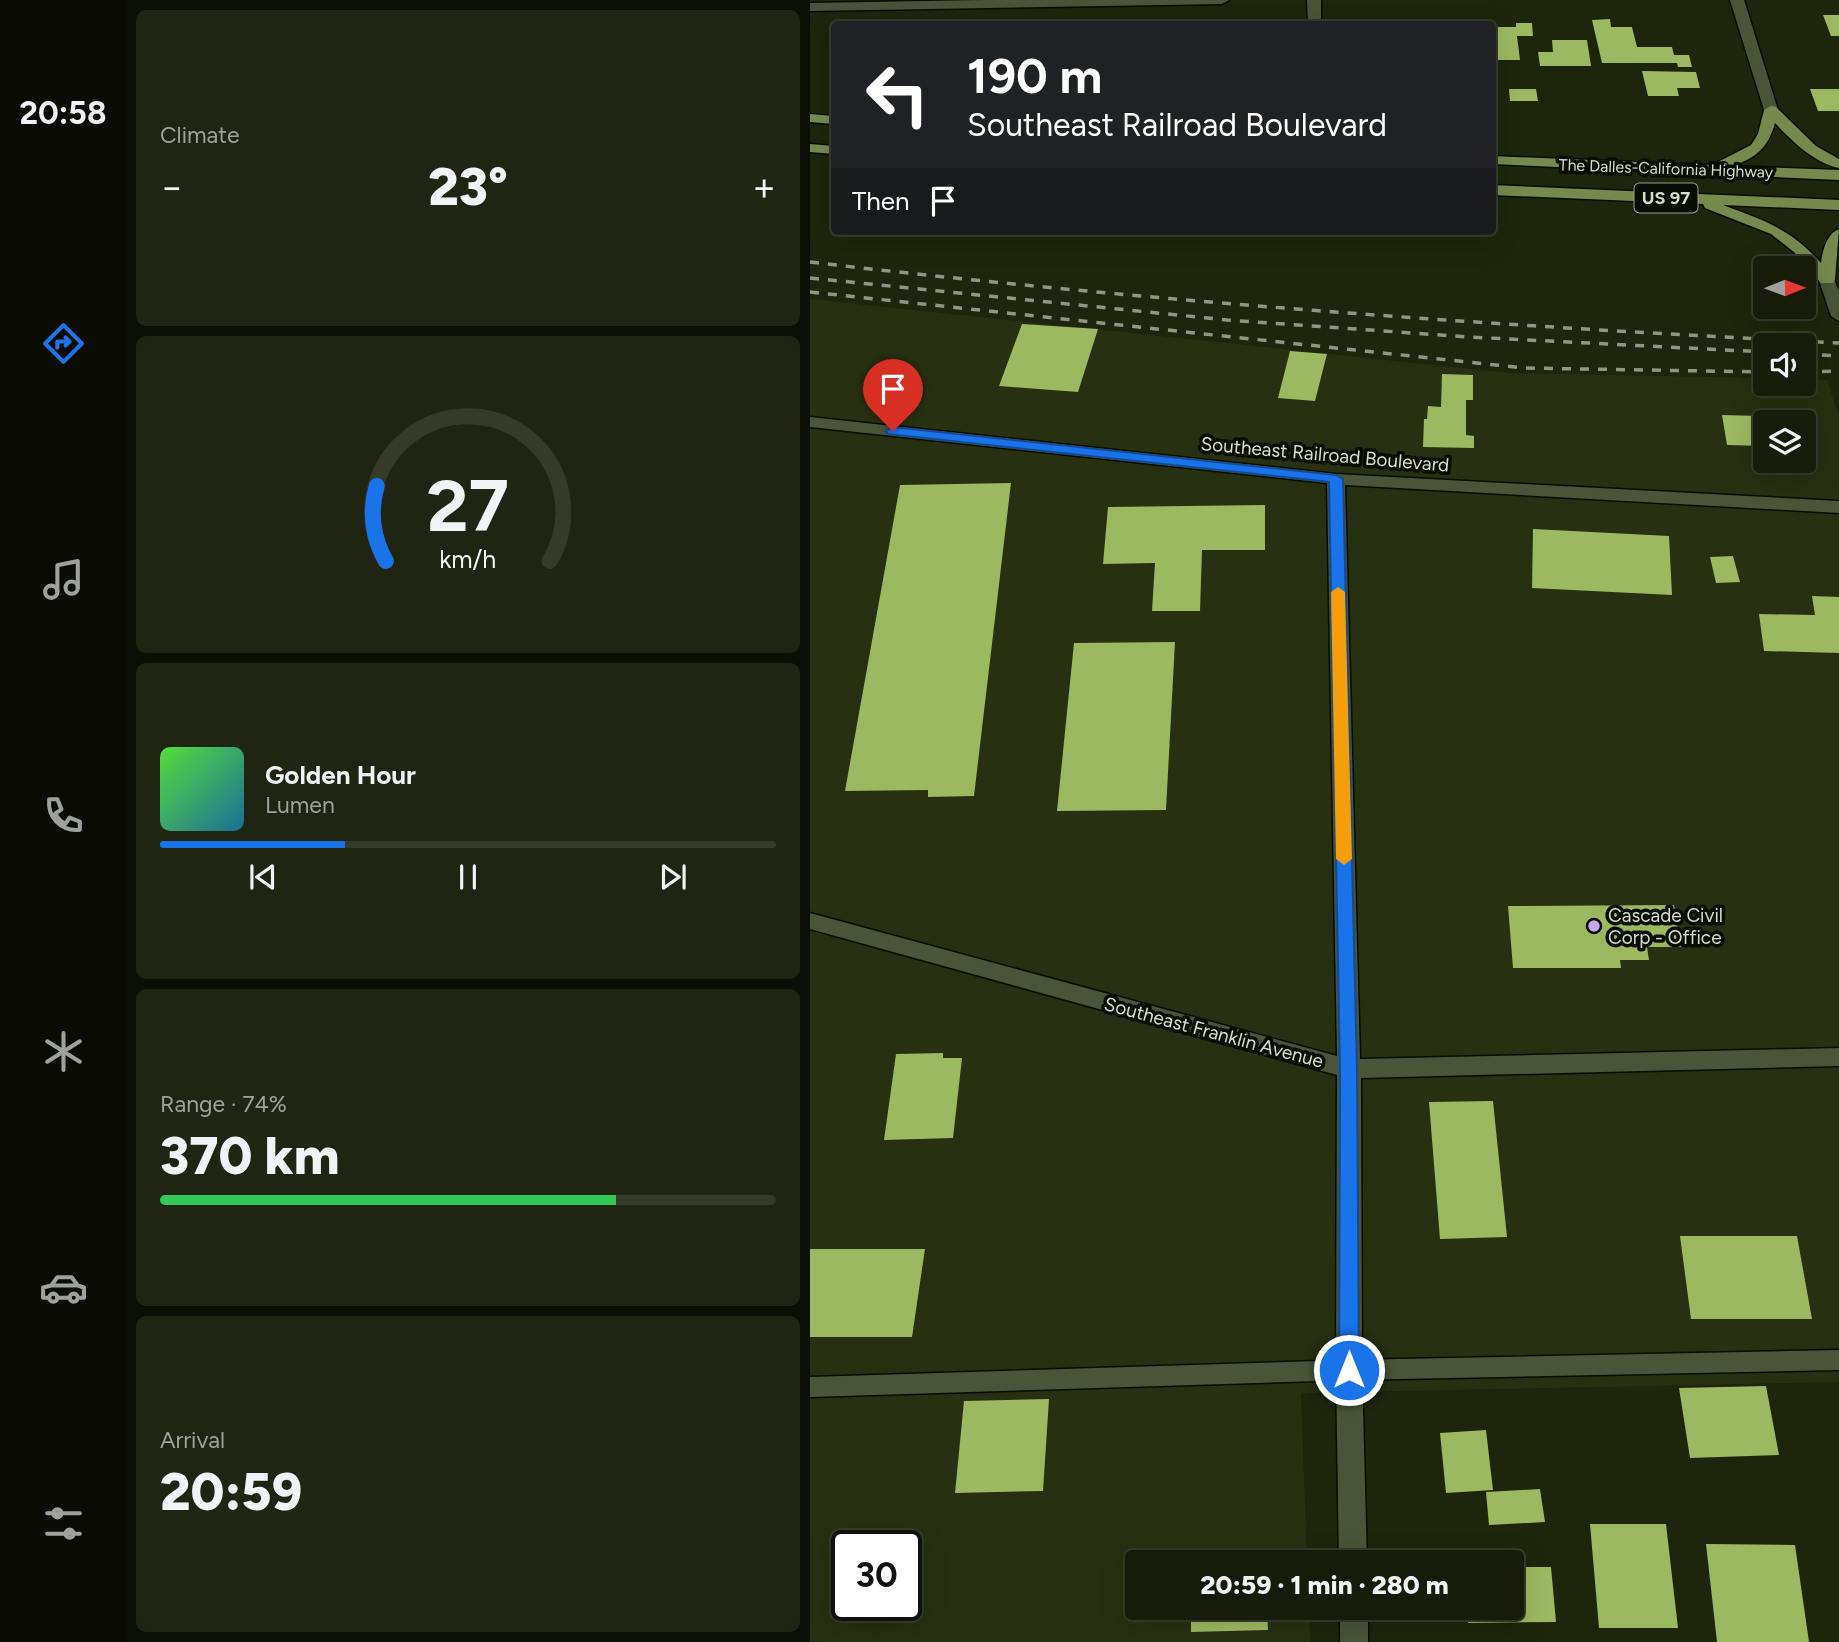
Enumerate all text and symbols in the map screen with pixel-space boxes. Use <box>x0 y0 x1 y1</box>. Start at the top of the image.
text: 190 m <box>967 46 1102 105</box>
icon: left <box>852 49 943 140</box>
text: 20:58 <box>19 94 107 132</box>
text: Southeast Railroad Boulevard <box>967 106 1387 144</box>
text: Climate <box>160 121 239 149</box>
street label: The Dalles-California Highway <box>1558 155 1774 182</box>
text: 23° <box>428 156 508 218</box>
text: − <box>160 164 184 210</box>
text: + <box>752 164 776 210</box>
icon: arrive <box>924 182 962 220</box>
road number: US 97 <box>1634 183 1698 212</box>
text: Then <box>852 185 910 217</box>
north arrow <box>1753 256 1816 318</box>
map controls <box>1753 256 1816 473</box>
icon: directions <box>39 319 88 368</box>
button: sound <box>1753 333 1816 396</box>
pin <box>863 359 923 431</box>
icon: arrive <box>874 370 912 408</box>
button: layers <box>1753 410 1816 473</box>
street label: Southeast Railroad Boulevard <box>1200 432 1450 477</box>
text: 27 <box>427 462 509 549</box>
text: km/h <box>439 543 497 573</box>
icon: music <box>39 555 88 604</box>
text: Golden Hour <box>265 759 416 791</box>
icon: phone <box>39 791 88 840</box>
text: Lumen <box>265 791 335 819</box>
icon: previous <box>244 858 282 896</box>
icon: pause <box>449 858 487 896</box>
icon: next <box>654 858 692 896</box>
place label: Cascade Civil Corp - Office <box>1608 904 1723 949</box>
marker: Cascade Civil Corp - Office <box>1586 918 1602 934</box>
street label: Southeast Franklin Avenue <box>1102 992 1326 1073</box>
icon: climate <box>39 1027 88 1076</box>
text: Range · 74% <box>160 1090 287 1118</box>
text: 370 km <box>160 1125 340 1187</box>
icon: car <box>39 1263 88 1312</box>
position arrow <box>1312 1333 1386 1407</box>
text: Arrival <box>160 1426 225 1454</box>
text: 20:59 <box>160 1461 302 1523</box>
icon: filters <box>39 1499 88 1548</box>
speed limit sign: 30 <box>831 1530 922 1621</box>
text: 20:59 · 1 min · 280 m <box>1200 1569 1449 1601</box>

